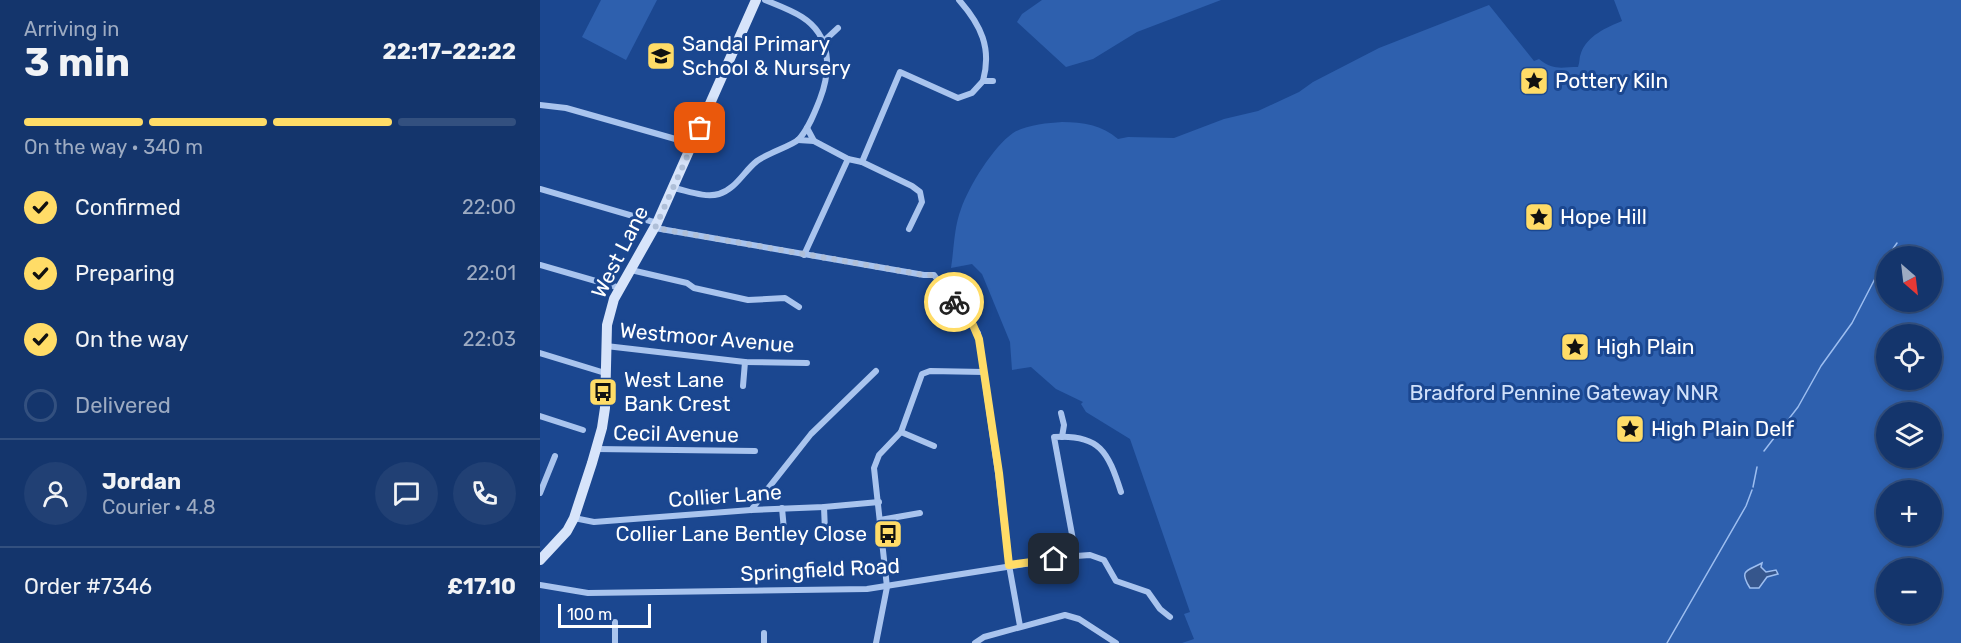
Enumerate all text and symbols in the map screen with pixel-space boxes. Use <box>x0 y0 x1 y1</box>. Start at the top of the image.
text: Arriving in <box>24 17 119 41</box>
place label: Sandal Primary School & Nursery <box>682 31 851 80</box>
text: 22:17–22:22 <box>383 38 516 65</box>
text: 3 min <box>24 40 130 86</box>
school or university icon: Sandal Primary School & Nursery <box>645 40 677 72</box>
place icon: Pottery Kiln <box>1518 65 1550 97</box>
place label: Pottery Kiln <box>1555 68 1668 93</box>
pin <box>674 102 725 153</box>
icon: bag <box>683 111 716 144</box>
text: On the way · 340 m <box>24 135 203 159</box>
icon: check <box>24 191 57 224</box>
text: Confirmed <box>75 194 181 221</box>
text: 22:00 <box>462 195 516 219</box>
place icon: Hope Hill <box>1523 201 1555 233</box>
street label: West Lane <box>586 202 653 302</box>
place label: Hope Hill <box>1560 204 1647 229</box>
north arrow <box>1876 246 1942 312</box>
map controls <box>1876 246 1942 624</box>
icon: check <box>24 257 57 290</box>
text: Preparing <box>75 260 175 287</box>
text: 22:01 <box>466 261 516 285</box>
courier <box>924 272 984 332</box>
icon: bike <box>938 286 971 319</box>
street label: Westmoor Avenue <box>619 317 796 358</box>
icon: check <box>24 323 57 356</box>
button: locate <box>1876 324 1942 390</box>
text: On the way <box>75 326 189 353</box>
text: 22:03 <box>463 327 516 351</box>
place icon: High Plain <box>1559 331 1591 363</box>
place label: High Plain <box>1596 334 1695 359</box>
place label: West Lane Bank Crest <box>624 367 731 416</box>
bus stop icon: West Lane Bank Crest <box>587 376 619 408</box>
park label: Bradford Pennine Gateway NNR <box>1410 380 1719 405</box>
text: Delivered <box>75 392 171 419</box>
button: layers <box>1876 402 1942 468</box>
place icon: High Plain Delf <box>1614 413 1646 445</box>
place label: High Plain Delf <box>1651 416 1794 441</box>
street label: Cecil Avenue <box>613 420 739 447</box>
button: person <box>24 462 87 525</box>
button: chat <box>375 462 438 525</box>
button: phone <box>453 462 516 525</box>
text: Jordan <box>102 468 181 495</box>
street label: Collier Lane <box>667 479 783 512</box>
button: + <box>1876 480 1942 546</box>
text: Courier · 4.8 <box>102 495 216 519</box>
bus stop icon: Collier Lane Bentley Close <box>872 518 904 550</box>
place label: Collier Lane Bentley Close <box>615 521 867 546</box>
pin <box>1028 533 1079 584</box>
icon: home <box>1037 542 1070 575</box>
street label: Springfield Road <box>740 553 900 586</box>
button: − <box>1876 558 1942 624</box>
text: Order #7346 <box>24 573 152 600</box>
text: £17.10 <box>447 573 516 600</box>
scale bar <box>558 601 651 628</box>
text: 100 m <box>567 605 612 624</box>

